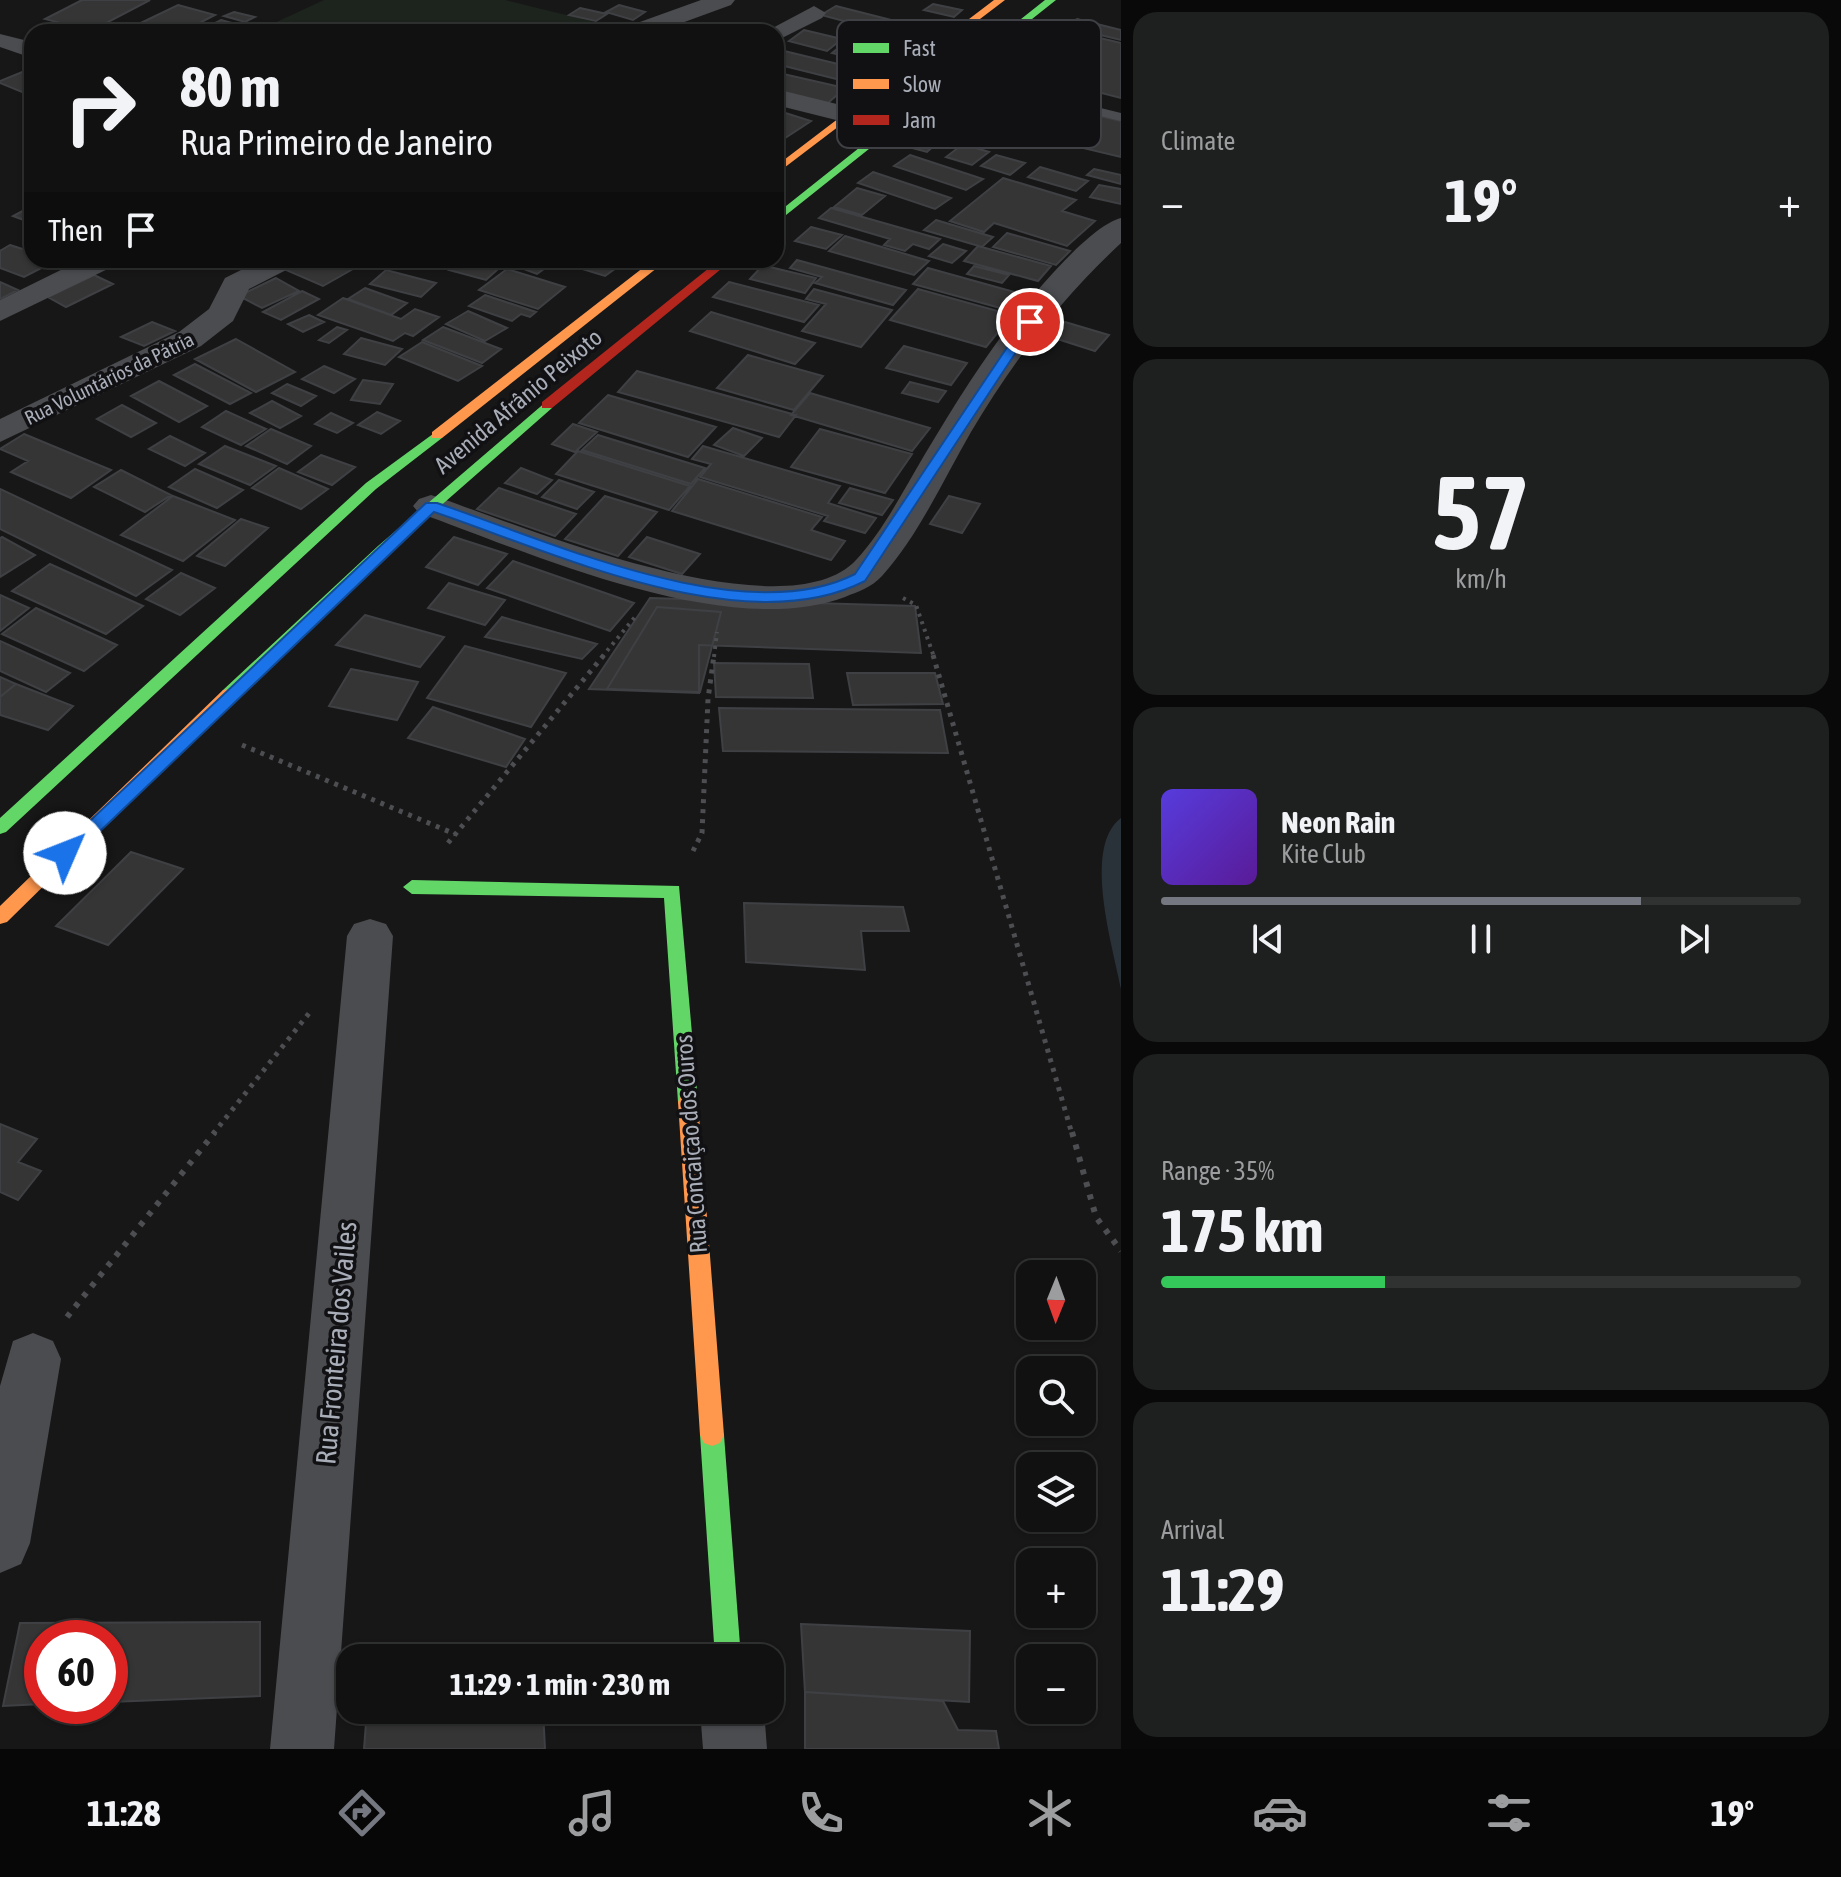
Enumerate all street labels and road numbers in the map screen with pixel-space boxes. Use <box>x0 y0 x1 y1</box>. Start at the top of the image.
street label: Avenida Afrânio Peixoto <box>429 323 607 479</box>
street label: Rua Voluntários da Pátria <box>21 327 197 429</box>
street label: Rua Concaiçao dos Ouros <box>670 1034 712 1254</box>
street label: Rua Fronteira dos Vailes <box>309 1220 363 1466</box>

